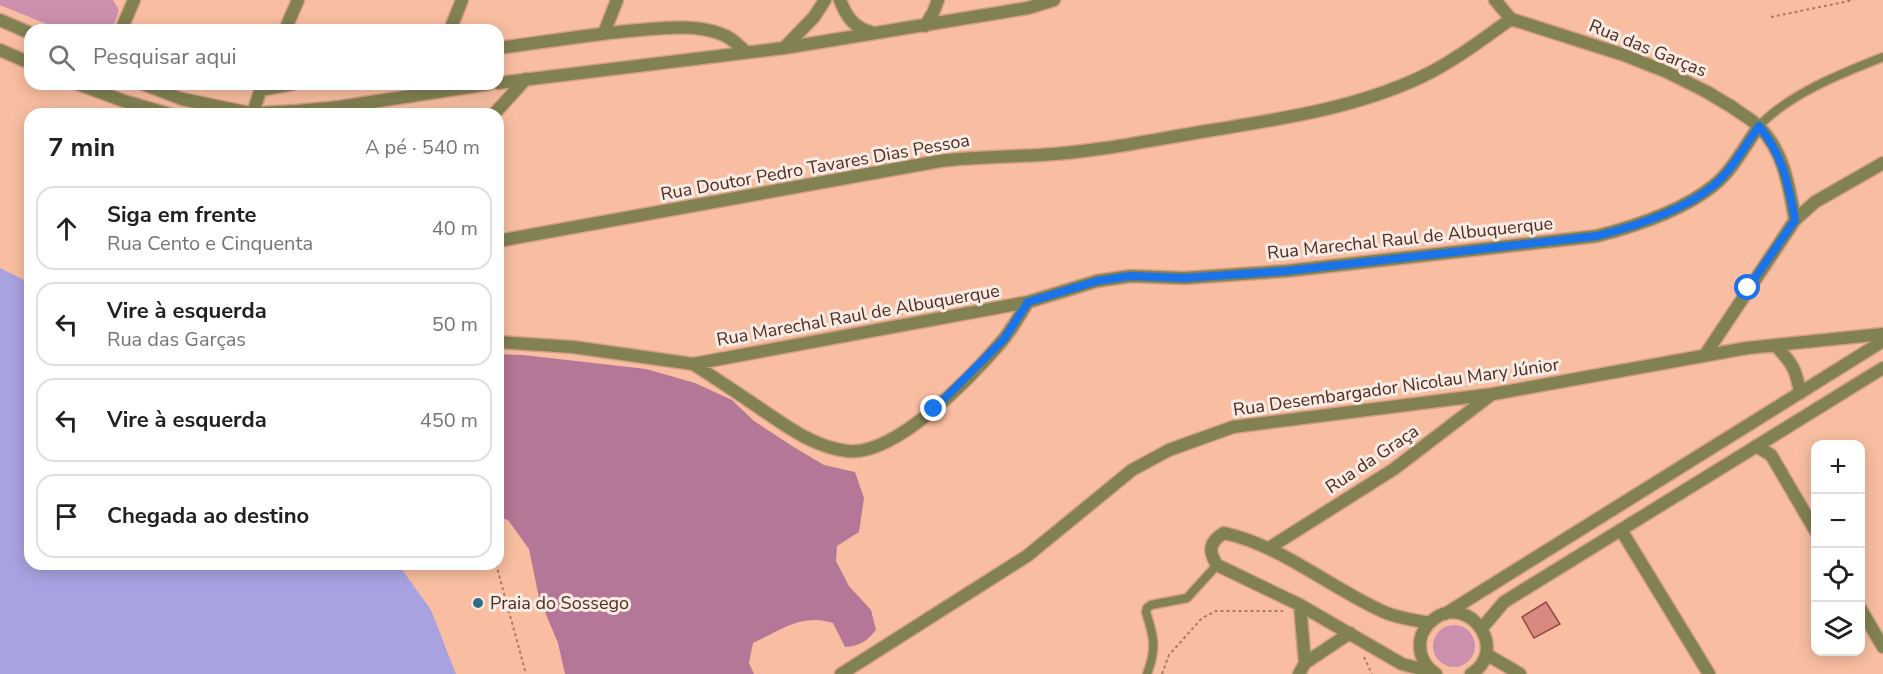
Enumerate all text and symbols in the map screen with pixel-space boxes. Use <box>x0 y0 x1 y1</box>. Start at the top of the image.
street label: Rua das Garças <box>1586 13 1710 83</box>
search box <box>24 24 504 90</box>
icon: search <box>45 41 78 74</box>
text: Pesquisar aqui <box>93 42 237 72</box>
street label: Rua Doutor Pedro Tavares Dias Pessoa <box>658 128 972 206</box>
text: 7 min <box>48 130 115 165</box>
text: A pé · 540 m <box>365 134 480 161</box>
text: Siga em frente <box>107 200 256 230</box>
street label: Rua Marechal Raul de Albuquerque <box>1266 211 1554 265</box>
icon: ahead <box>50 212 83 245</box>
text: 40 m <box>432 215 478 242</box>
text: Rua Cento e Cinquenta <box>107 230 313 257</box>
route start <box>1734 274 1760 300</box>
street label: Rua Marechal Raul de Albuquerque <box>714 278 1002 352</box>
text: Vire à esquerda <box>107 296 267 326</box>
icon: left <box>50 308 83 341</box>
text: 50 m <box>432 311 478 338</box>
text: Rua das Garças <box>107 326 246 353</box>
street label: Rua Desembargador Nicolau Mary Júnior <box>1232 352 1561 422</box>
route end <box>920 395 946 421</box>
icon: left <box>50 404 83 437</box>
text: Vire à esquerda <box>107 405 267 435</box>
text: 450 m <box>420 407 478 434</box>
street label: Rua da Graça <box>1321 419 1423 499</box>
map controls <box>1811 440 1865 656</box>
button: + <box>1811 440 1865 494</box>
button: − <box>1811 494 1865 548</box>
icon: arrive <box>50 500 83 533</box>
text: Chegada ao destino <box>107 501 309 531</box>
button: locate <box>1811 548 1865 602</box>
place label: Praia do Sossego <box>490 591 629 615</box>
marker: Praia do Sossego <box>471 596 485 610</box>
button: layers <box>1811 602 1865 656</box>

